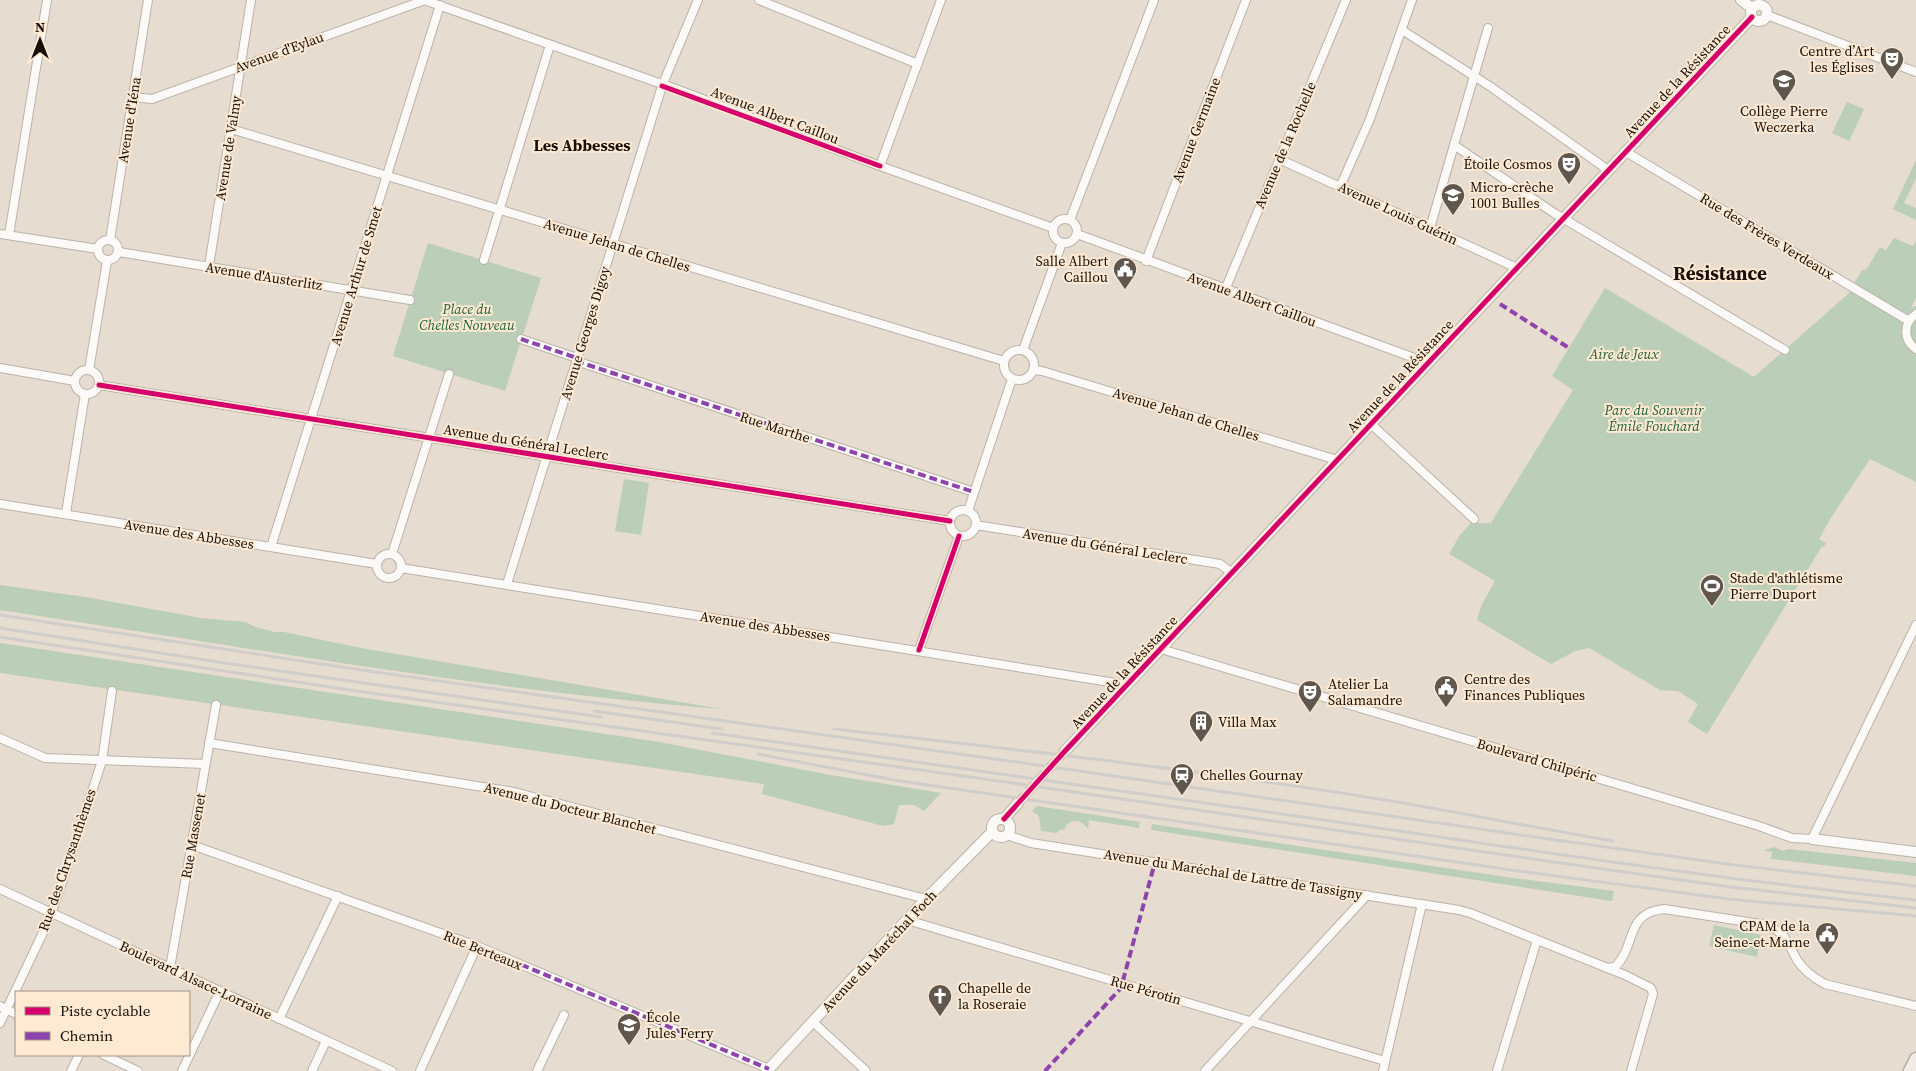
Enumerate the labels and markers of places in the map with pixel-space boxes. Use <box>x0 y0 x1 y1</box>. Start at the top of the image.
place label: Centre d’Art les Églises <box>1799 41 1874 77</box>
theatre icon: Centre d’Art les Églises <box>1879 46 1905 80</box>
school or university icon: Collège Pierre Weczerka <box>1771 68 1797 102</box>
place label: Collège Pierre Weczerka <box>1740 101 1828 137</box>
theatre icon: Étoile Cosmos <box>1556 151 1582 185</box>
place label: Étoile Cosmos <box>1464 154 1552 174</box>
place label: Micro-crèche 1001 Bulles <box>1470 177 1554 213</box>
school or university icon: Micro-crèche 1001 Bulles <box>1440 182 1466 216</box>
place label: Salle Albert Caillou <box>1036 251 1108 287</box>
public building icon: Salle Albert Caillou <box>1112 256 1138 290</box>
place label: Stade d'athlétisme Pierre Duport <box>1730 568 1843 604</box>
sports icon: Stade d'athlétisme Pierre Duport <box>1699 573 1725 607</box>
place label: Centre des Finances Publiques <box>1464 669 1585 705</box>
place label: Atelier La Salamandre <box>1328 674 1402 710</box>
public building icon: Centre des Finances Publiques <box>1433 674 1459 708</box>
theatre icon: Atelier La Salamandre <box>1297 679 1323 713</box>
building icon: Villa Max <box>1188 709 1214 743</box>
place label: Villa Max <box>1218 712 1277 732</box>
station icon: Chelles Gournay <box>1169 762 1195 796</box>
place label: Chelles Gournay <box>1200 765 1304 785</box>
place label: CPAM de la Seine-et-Marne <box>1714 916 1811 952</box>
public building icon: CPAM de la Seine-et-Marne <box>1814 921 1840 955</box>
place label: Chapelle de la Roseraie <box>958 978 1031 1014</box>
church icon: Chapelle de la Roseraie <box>927 983 953 1017</box>
place label: École Jules Ferry <box>645 1007 714 1043</box>
school or university icon: École Jules Ferry <box>616 1012 642 1046</box>

